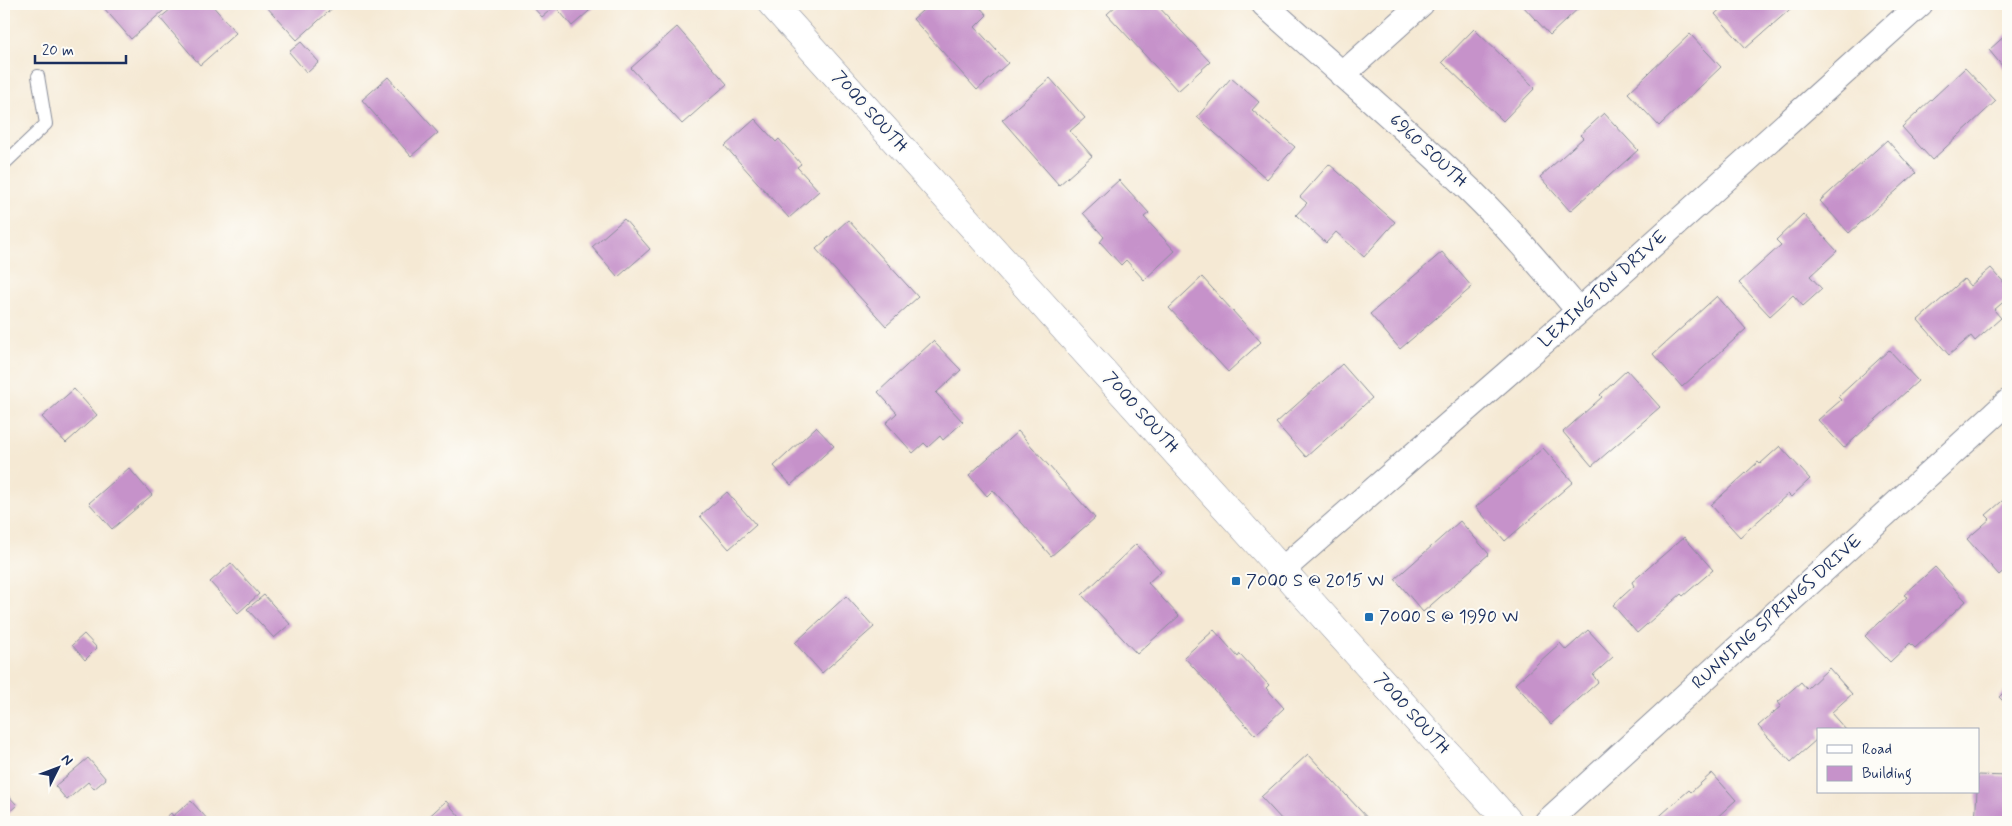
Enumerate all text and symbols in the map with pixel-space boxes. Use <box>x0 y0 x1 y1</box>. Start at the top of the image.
scale bar <box>35 32 126 64</box>
text: 20 m <box>42 41 74 61</box>
street label: 7000 SOUTH <box>827 66 913 158</box>
street label: 6960 SOUTH <box>1384 108 1473 194</box>
street label: LEXINGTON DRIVE <box>1534 225 1673 353</box>
street label: 7000 SOUTH <box>1098 367 1184 459</box>
street label: RUNNING SPRINGS DRIVE <box>1687 529 1867 695</box>
place label: 7000 S @ 2015 W <box>1246 569 1384 593</box>
marker: 7000 S @ 2015 W <box>1230 575 1242 587</box>
place label: 7000 S @ 1990 W <box>1379 605 1518 629</box>
marker: 7000 S @ 1990 W <box>1363 611 1375 623</box>
street label: 7000 SOUTH <box>1369 668 1455 760</box>
legend <box>1817 728 1980 794</box>
text: Road <box>1862 740 1892 760</box>
north arrow <box>32 744 82 794</box>
text: N <box>57 750 77 769</box>
text: Building <box>1862 764 1912 785</box>

